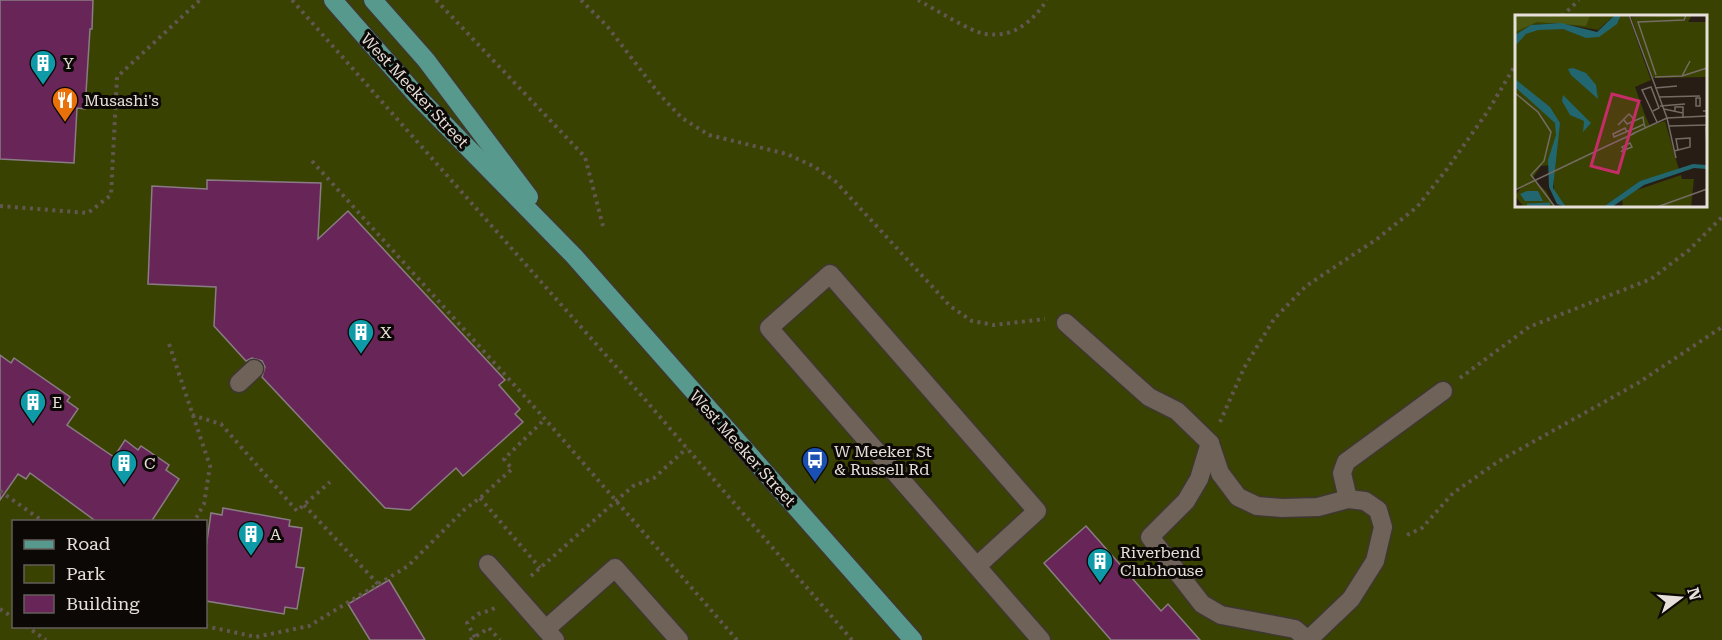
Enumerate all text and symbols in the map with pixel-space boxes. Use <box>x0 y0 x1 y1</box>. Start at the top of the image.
inset map <box>1515 15 1707 207</box>
street label: West Meeker Street <box>357 29 473 152</box>
building icon: Y <box>28 48 58 86</box>
place label: Y <box>63 54 74 73</box>
restaurant icon: Musashi's <box>50 85 80 123</box>
place label: Musashi's <box>84 91 159 110</box>
building icon: X <box>346 317 376 355</box>
place label: X <box>380 323 392 342</box>
street label: West Meeker Street <box>686 386 800 510</box>
building icon: E <box>18 387 48 425</box>
place label: E <box>52 393 62 412</box>
place label: W Meeker St & Russell Rd <box>834 442 932 479</box>
bus stop icon: W Meeker St & Russell Rd <box>800 445 830 483</box>
building icon: C <box>109 448 139 486</box>
place label: C <box>144 454 155 473</box>
building icon: A <box>236 519 266 557</box>
legend <box>12 520 207 628</box>
place label: A <box>270 525 282 544</box>
text: Road <box>66 533 111 554</box>
place label: Riverbend Clubhouse <box>1120 543 1203 580</box>
building icon: Riverbend Clubhouse <box>1085 546 1115 584</box>
text: Park <box>66 563 106 584</box>
north arrow <box>1650 568 1710 628</box>
text: N <box>1683 585 1705 603</box>
text: Building <box>66 593 140 614</box>

